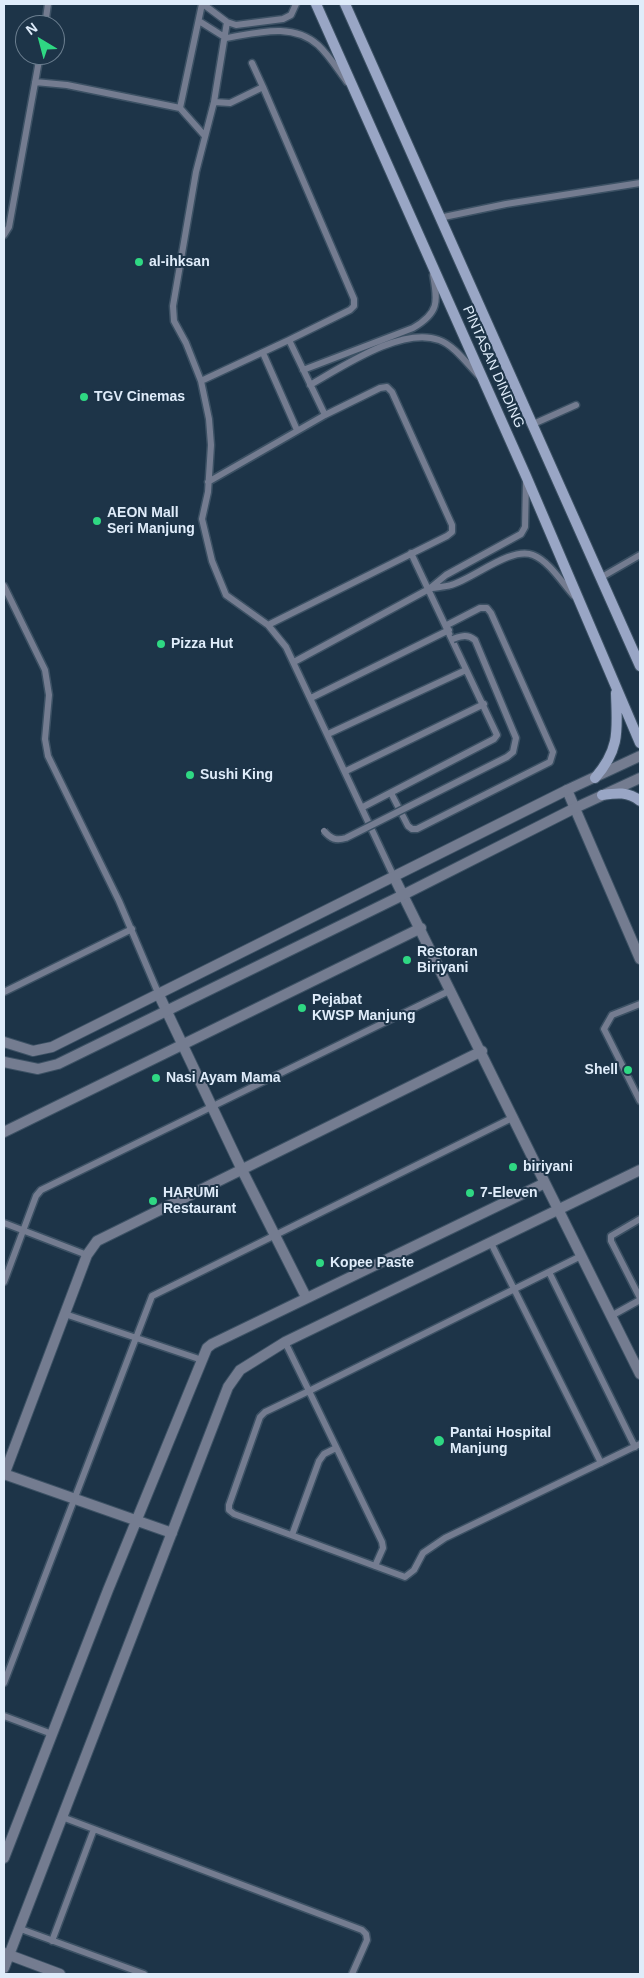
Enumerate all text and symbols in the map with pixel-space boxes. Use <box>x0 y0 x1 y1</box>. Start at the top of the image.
north arrow <box>15 15 65 65</box>
text: N <box>23 19 40 38</box>
place label: al-ihksan <box>149 254 210 270</box>
marker: al-ihksan <box>133 256 145 268</box>
street label: PINTASAN DINDING <box>458 303 528 431</box>
place label: TGV Cinemas <box>94 389 185 405</box>
marker: TGV Cinemas <box>78 391 90 403</box>
place label: AEON Mall Seri Manjung <box>107 505 195 538</box>
marker: AEON Mall Seri Manjung <box>91 515 103 527</box>
place label: Pizza Hut <box>171 636 233 652</box>
marker: Pizza Hut <box>155 638 167 650</box>
place label: Sushi King <box>200 767 273 783</box>
marker: Sushi King <box>184 769 196 781</box>
place label: Restoran Biriyani <box>417 944 478 976</box>
marker: Restoran Biriyani <box>401 954 413 966</box>
place label: Pejabat KWSP Manjung <box>312 992 415 1024</box>
marker: Pejabat KWSP Manjung <box>296 1002 308 1014</box>
place label: Shell <box>585 1062 618 1078</box>
marker: Shell <box>622 1064 634 1076</box>
place label: Nasi Ayam Mama <box>166 1070 281 1086</box>
marker: Nasi Ayam Mama <box>150 1072 162 1084</box>
place label: biriyani <box>523 1159 573 1175</box>
marker: biriyani <box>507 1161 519 1173</box>
place label: HARUMi Restaurant <box>163 1185 236 1218</box>
place label: 7-Eleven <box>480 1185 538 1201</box>
marker: 7-Eleven <box>464 1187 476 1199</box>
marker: HARUMi Restaurant <box>147 1195 159 1207</box>
place label: Kopee Paste <box>330 1255 414 1271</box>
marker: Kopee Paste <box>314 1257 326 1269</box>
place label: Pantai Hospital Manjung <box>450 1425 551 1458</box>
marker: Pantai Hospital Manjung <box>432 1434 446 1448</box>

